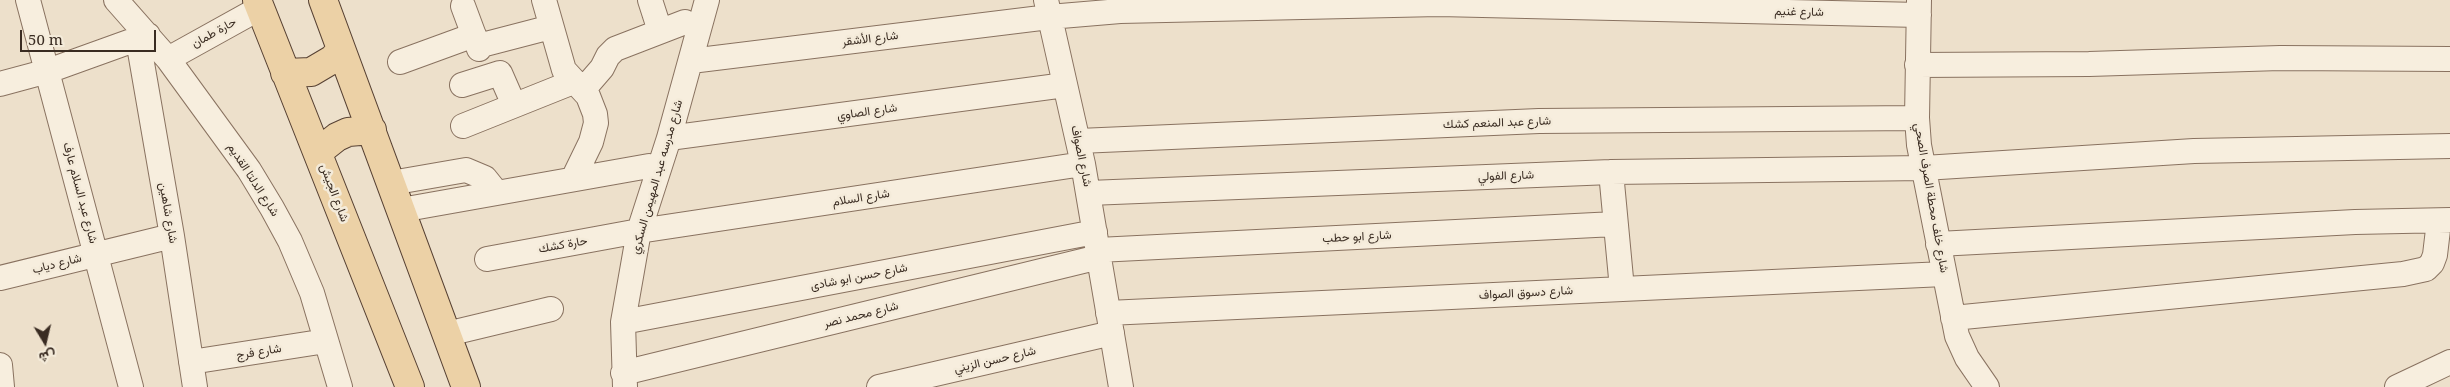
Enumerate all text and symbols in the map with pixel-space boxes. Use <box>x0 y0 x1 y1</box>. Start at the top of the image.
street label: شارع غنيم <box>1774 4 1824 20</box>
street label: حارة طمان <box>189 15 239 51</box>
scale bar <box>22 20 159 52</box>
street label: شارع الأشقر <box>841 28 899 50</box>
text: 50 m <box>28 29 63 49</box>
street label: شارع مدرسه عبد المهيمن السكري <box>628 98 686 256</box>
street label: شارع الصاوي <box>836 101 898 123</box>
street label: شارع عبد المنعم كشك <box>1443 114 1551 132</box>
street label: شارع خلف محطة الصرف الصحي <box>1911 122 1951 274</box>
street label: شارع الصواف <box>1067 124 1095 188</box>
street label: شارع عبد السلام عارف <box>60 141 100 245</box>
street label: شارع الدلتا القديم <box>224 141 282 219</box>
street label: شارع الجيش <box>316 162 352 224</box>
street label: شارع الفولي <box>1478 168 1534 184</box>
street label: شارع شاهين <box>156 181 180 245</box>
street label: شارع السلام <box>831 186 891 210</box>
street label: شارع ابو حطب <box>1322 228 1392 246</box>
street label: حارة كشك <box>537 234 589 256</box>
street label: شارع دياب <box>31 251 83 277</box>
street label: شارع حسن ابو شادى <box>809 261 909 293</box>
street label: شارع دسوق الصواف <box>1479 283 1573 303</box>
street label: شارع محمد نصر <box>822 299 900 331</box>
north arrow <box>20 317 70 367</box>
street label: شارع فرج <box>235 341 283 363</box>
street label: شارع حسن الزيني <box>953 344 1037 376</box>
text: ش <box>38 347 57 368</box>

